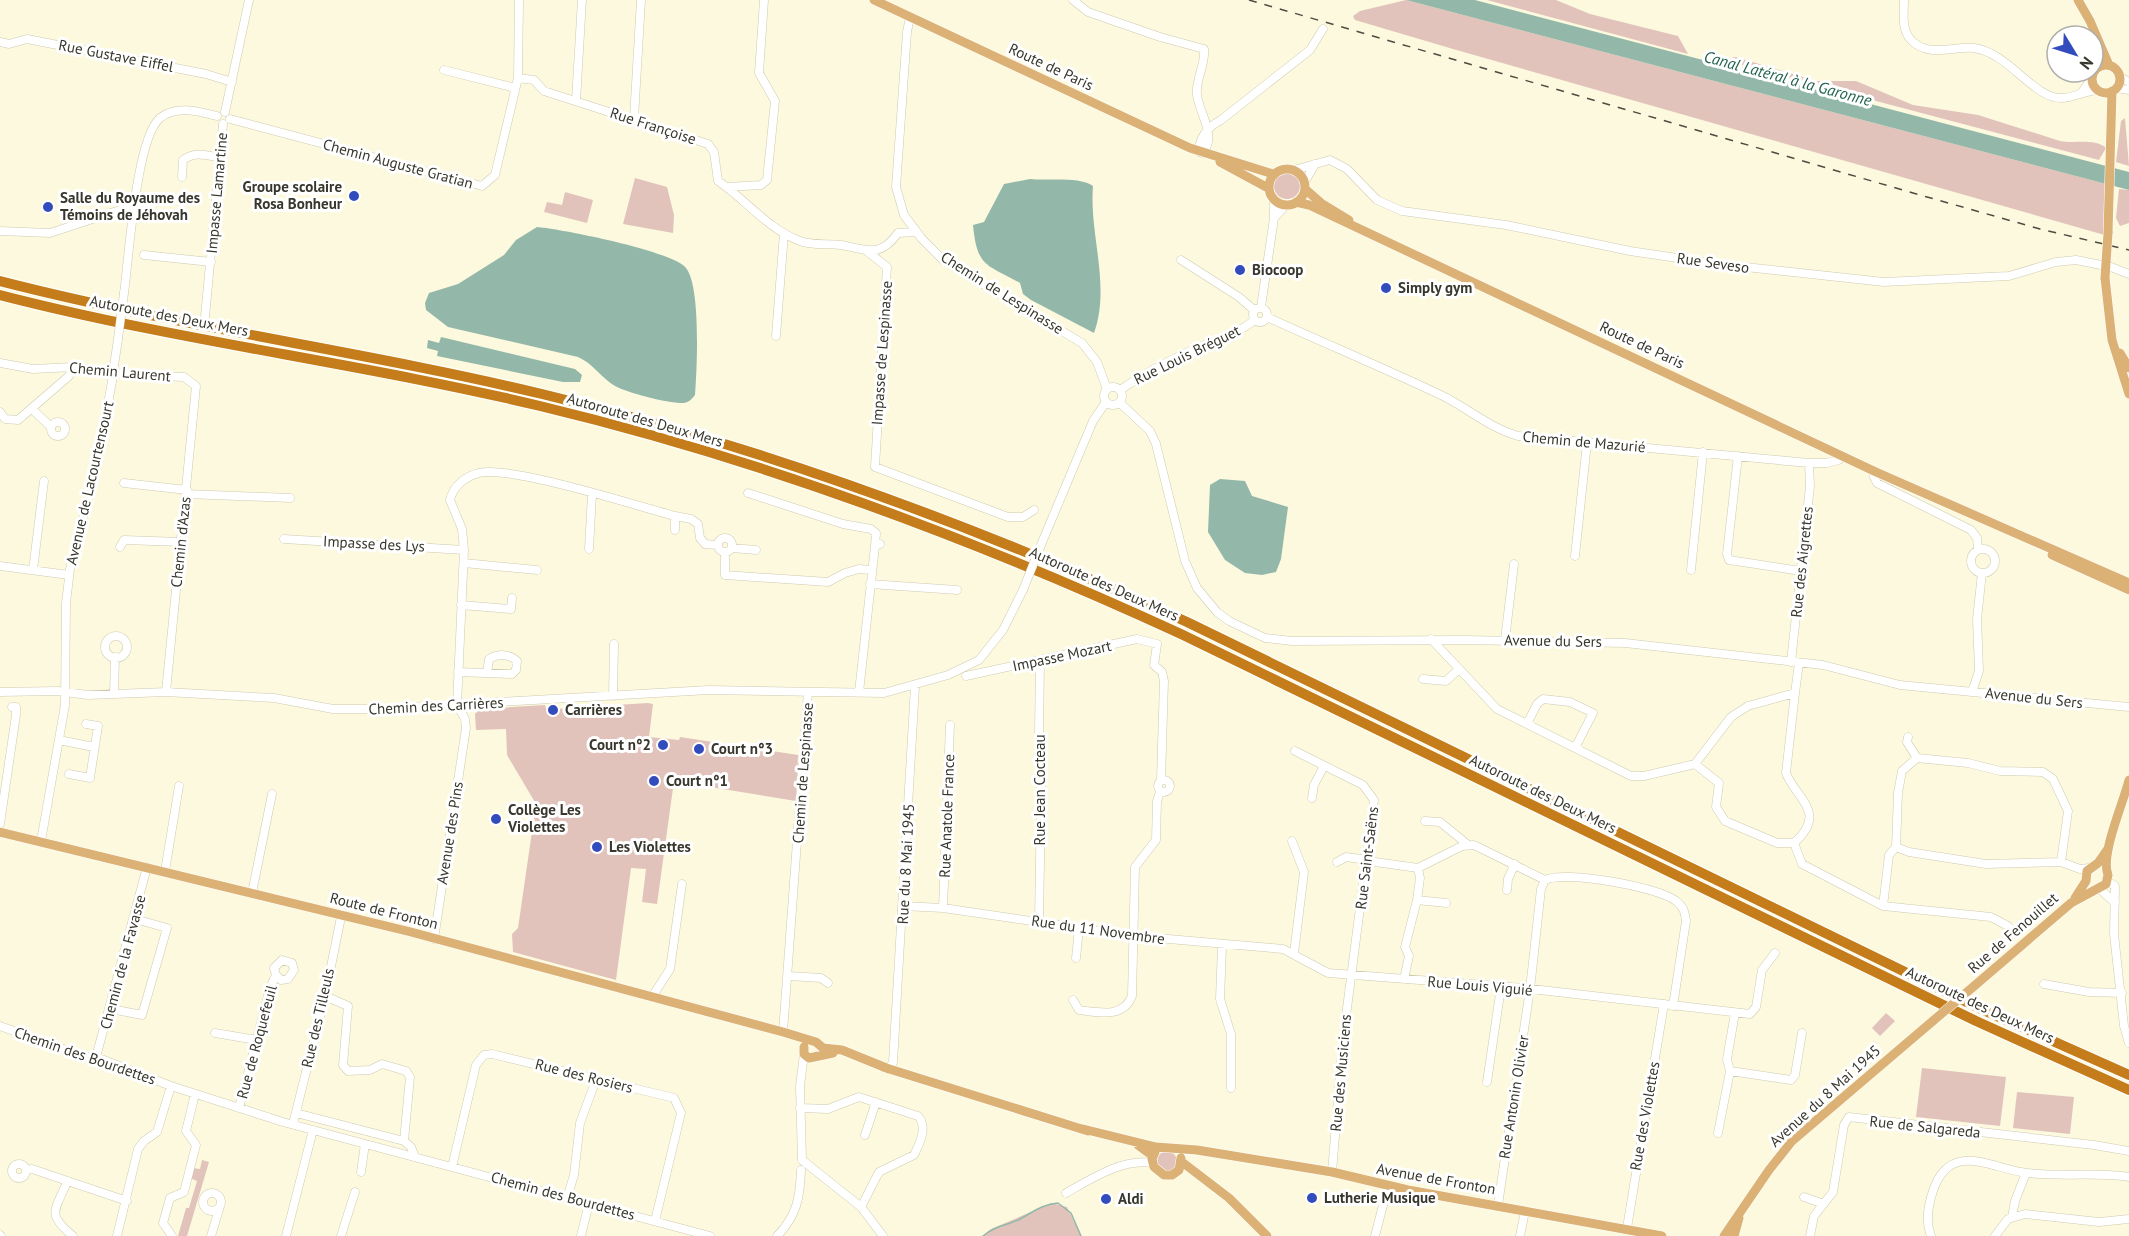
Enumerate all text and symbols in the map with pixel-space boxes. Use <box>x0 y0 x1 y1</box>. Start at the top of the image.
north arrow <box>2045 24 2105 84</box>
street label: Rue Gustave Eiffel <box>57 35 176 76</box>
street label: Route de Paris <box>1006 39 1097 94</box>
water label: Canal Latéral à la Garonne <box>1702 46 1875 110</box>
text: N <box>2076 53 2098 74</box>
street label: Rue Françoise <box>608 103 699 148</box>
street label: Impasse Lamartine <box>202 132 231 254</box>
street label: Chemin Auguste Gratian <box>321 134 475 193</box>
place label: Groupe scolaire Rosa Bonheur <box>243 177 343 213</box>
place label: Salle du Royaume des Témoins de Jéhovah <box>60 188 200 224</box>
marker: Groupe scolaire Rosa Bonheur <box>347 189 361 203</box>
marker: Salle du Royaume des Témoins de Jéhovah <box>41 200 55 214</box>
street label: Chemin de Lespinasse <box>937 247 1067 338</box>
street label: Rue Seveso <box>1676 248 1750 277</box>
place label: Biocoop <box>1252 260 1303 279</box>
marker: Biocoop <box>1233 263 1247 277</box>
place label: Simply gym <box>1398 278 1472 297</box>
street label: Impasse de Lespinasse <box>867 280 896 426</box>
marker: Simply gym <box>1379 281 1393 295</box>
street label: Autoroute des Deux Mers <box>88 291 250 340</box>
street label: Route de Paris <box>1597 317 1688 372</box>
street label: Rue Louis Bréguet <box>1130 321 1243 389</box>
street label: Chemin Laurent <box>69 358 172 385</box>
street label: Autoroute des Deux Mers <box>565 388 725 451</box>
street label: Avenue de Lacourtensourt <box>61 399 118 567</box>
street label: Chemin de Mazurié <box>1522 427 1646 456</box>
street label: Chemin d'Azas <box>166 496 195 588</box>
street label: Rue des Aigrettes <box>1786 505 1817 618</box>
street label: Impasse des Lys <box>323 531 425 556</box>
street label: Autoroute des Deux Mers <box>1027 542 1182 625</box>
street label: Avenue du Sers <box>1504 630 1602 651</box>
street label: Impasse Mozart <box>1011 636 1113 675</box>
street label: Avenue du Sers <box>1984 683 2084 712</box>
street label: Chemin des Carrières <box>368 692 504 719</box>
place label: Carrières <box>565 700 622 719</box>
street label: Chemin de Lespinasse <box>788 702 817 844</box>
marker: Carrières <box>546 703 560 717</box>
street label: Rue Jean Cocteau <box>1030 734 1049 846</box>
place label: Court n°2 <box>589 735 651 754</box>
marker: Court n°2 <box>656 738 670 752</box>
place label: Court n°3 <box>711 739 773 758</box>
marker: Court n°3 <box>692 742 706 756</box>
street label: Autoroute des Deux Mers <box>1467 750 1620 837</box>
street label: Rue Anatole France <box>935 754 958 878</box>
place label: Court n°1 <box>666 771 728 790</box>
marker: Court n°1 <box>647 774 661 788</box>
street label: Avenue des Pins <box>432 780 467 886</box>
place label: Collège Les Violettes <box>507 800 581 836</box>
street label: Rue du 8 Mai 1945 <box>893 803 918 925</box>
street label: Rue Saint-Saëns <box>1351 805 1382 911</box>
marker: Collège Les Violettes <box>489 812 503 826</box>
place label: Les Violettes <box>609 837 691 856</box>
marker: Les Violettes <box>590 840 604 854</box>
street label: Route de Fronton <box>328 888 440 933</box>
street label: Rue de Fenouillet <box>1964 888 2062 977</box>
street label: Chemin de la Favasse <box>95 893 150 1031</box>
street label: Rue du 11 Novembre <box>1030 911 1166 948</box>
street label: Autoroute des Deux Mers <box>1903 962 2057 1047</box>
street label: Rue des Tilleuls <box>297 966 338 1069</box>
street label: Rue Louis Viguié <box>1427 971 1534 1000</box>
street label: Rue de Roquefeuil <box>232 982 281 1101</box>
street label: Rue des Musiciens <box>1326 1013 1355 1132</box>
street label: Chemin des Bourdettes <box>12 1022 158 1089</box>
street label: Rue Antonin Olivier <box>1494 1034 1533 1160</box>
street label: Avenue du 8 Mai 1945 <box>1765 1041 1884 1151</box>
street label: Rue des Rosiers <box>533 1054 635 1097</box>
street label: Rue des Violettes <box>1626 1060 1663 1172</box>
street label: Rue de Salgareda <box>1869 1111 1982 1142</box>
street label: Avenue de Fronton <box>1375 1159 1497 1198</box>
street label: Chemin des Bourdettes <box>489 1167 637 1224</box>
place label: Lutherie Musique <box>1324 1188 1436 1207</box>
place label: Aldi <box>1118 1189 1144 1208</box>
marker: Lutherie Musique <box>1305 1191 1319 1205</box>
marker: Aldi <box>1099 1192 1113 1206</box>

